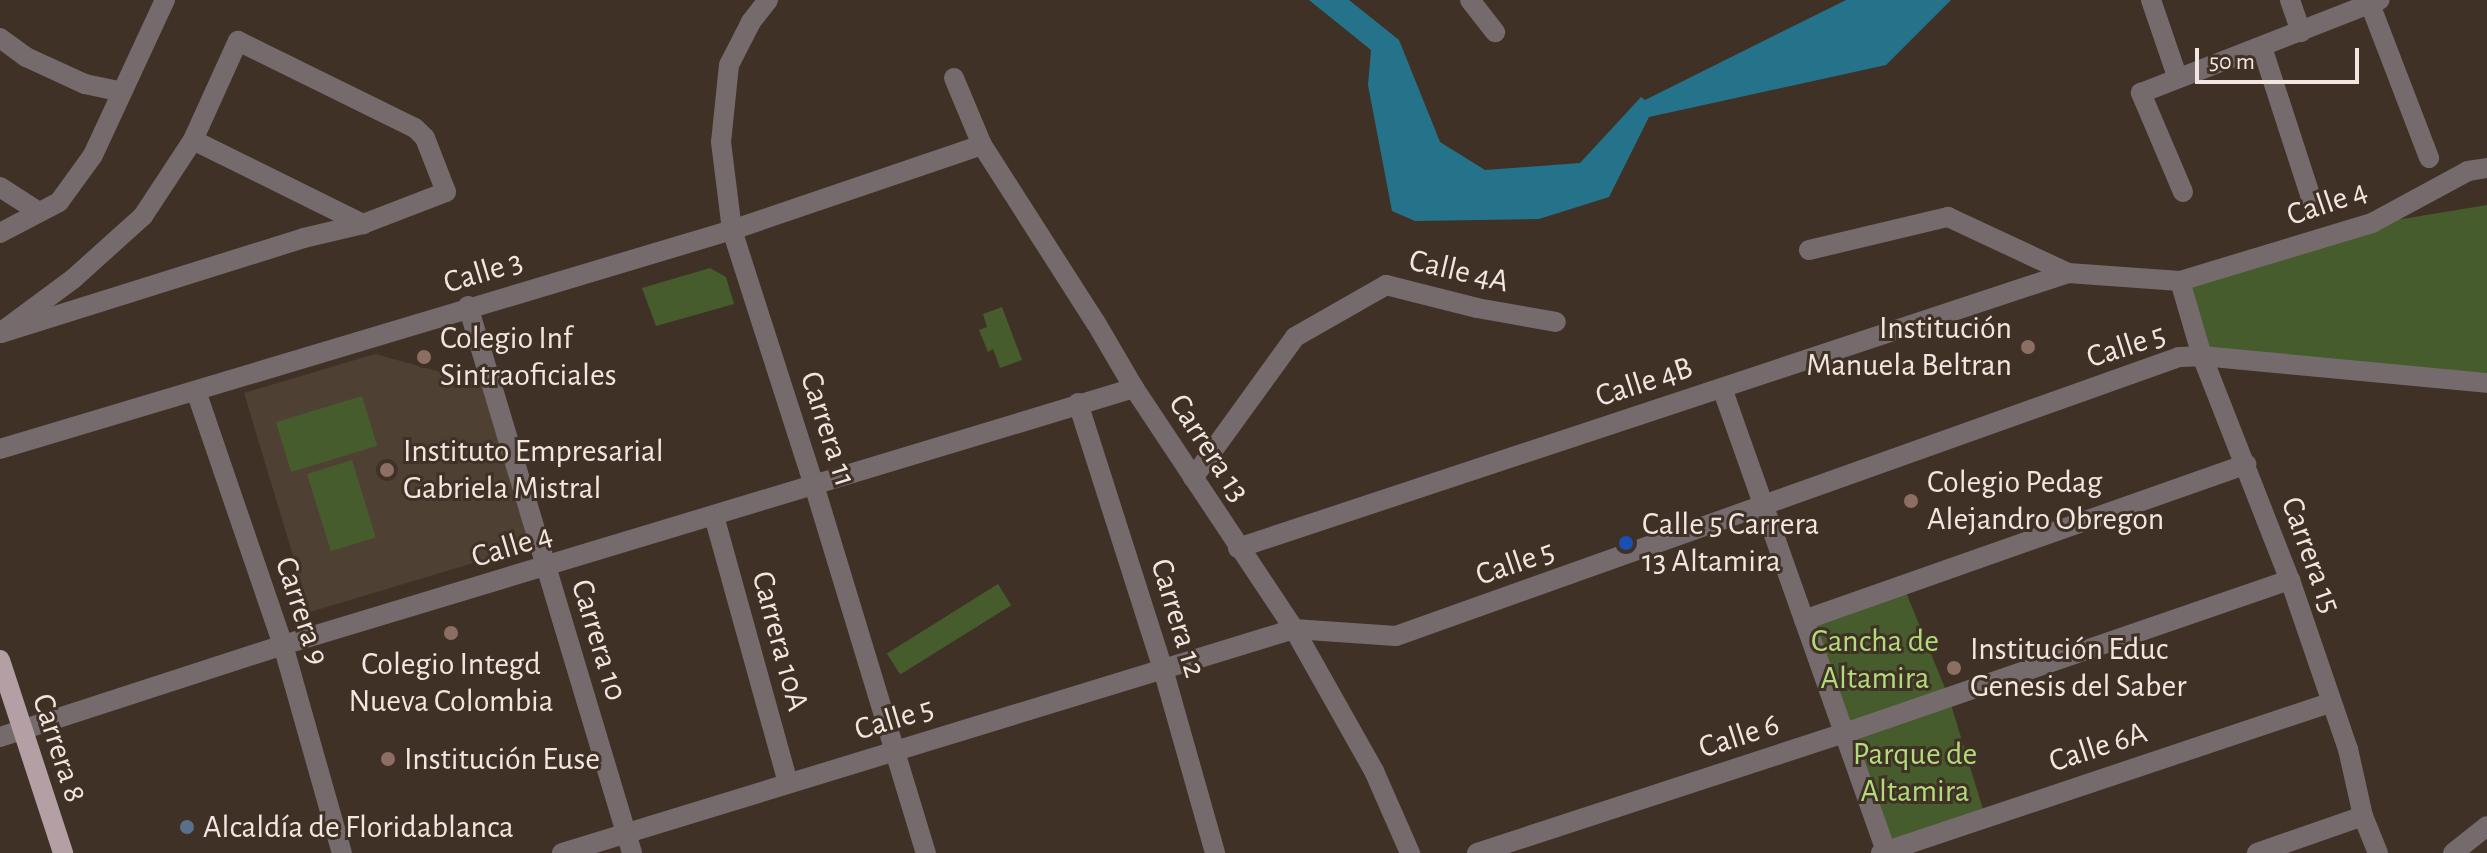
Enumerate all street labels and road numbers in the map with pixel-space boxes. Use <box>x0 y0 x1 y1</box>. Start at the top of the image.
street label: Calle 4 <box>2282 171 2372 235</box>
street label: Calle 4A <box>1405 241 1513 301</box>
street label: Calle 3 <box>439 242 527 302</box>
street label: Calle 5 <box>2082 315 2170 377</box>
street label: Calle 4B <box>1591 348 1697 416</box>
street label: Carrera 11 <box>791 367 865 491</box>
street label: Carrera 13 <box>1160 387 1258 509</box>
street label: Carrera 15 <box>2272 492 2350 618</box>
street label: Calle 4 <box>467 516 557 576</box>
street label: Calle 5 <box>1471 532 1559 594</box>
street label: Carrera 9 <box>266 552 338 670</box>
street label: Carrera 12 <box>1142 554 1214 682</box>
street label: Carrera 10A <box>743 567 817 715</box>
street label: Carrera 10 <box>562 575 636 705</box>
street label: Carrera 8 <box>23 689 95 807</box>
street label: Calle 5 <box>850 689 938 749</box>
street label: Calle 6 <box>1694 705 1784 767</box>
street label: Calle 6A <box>2044 713 2152 781</box>

